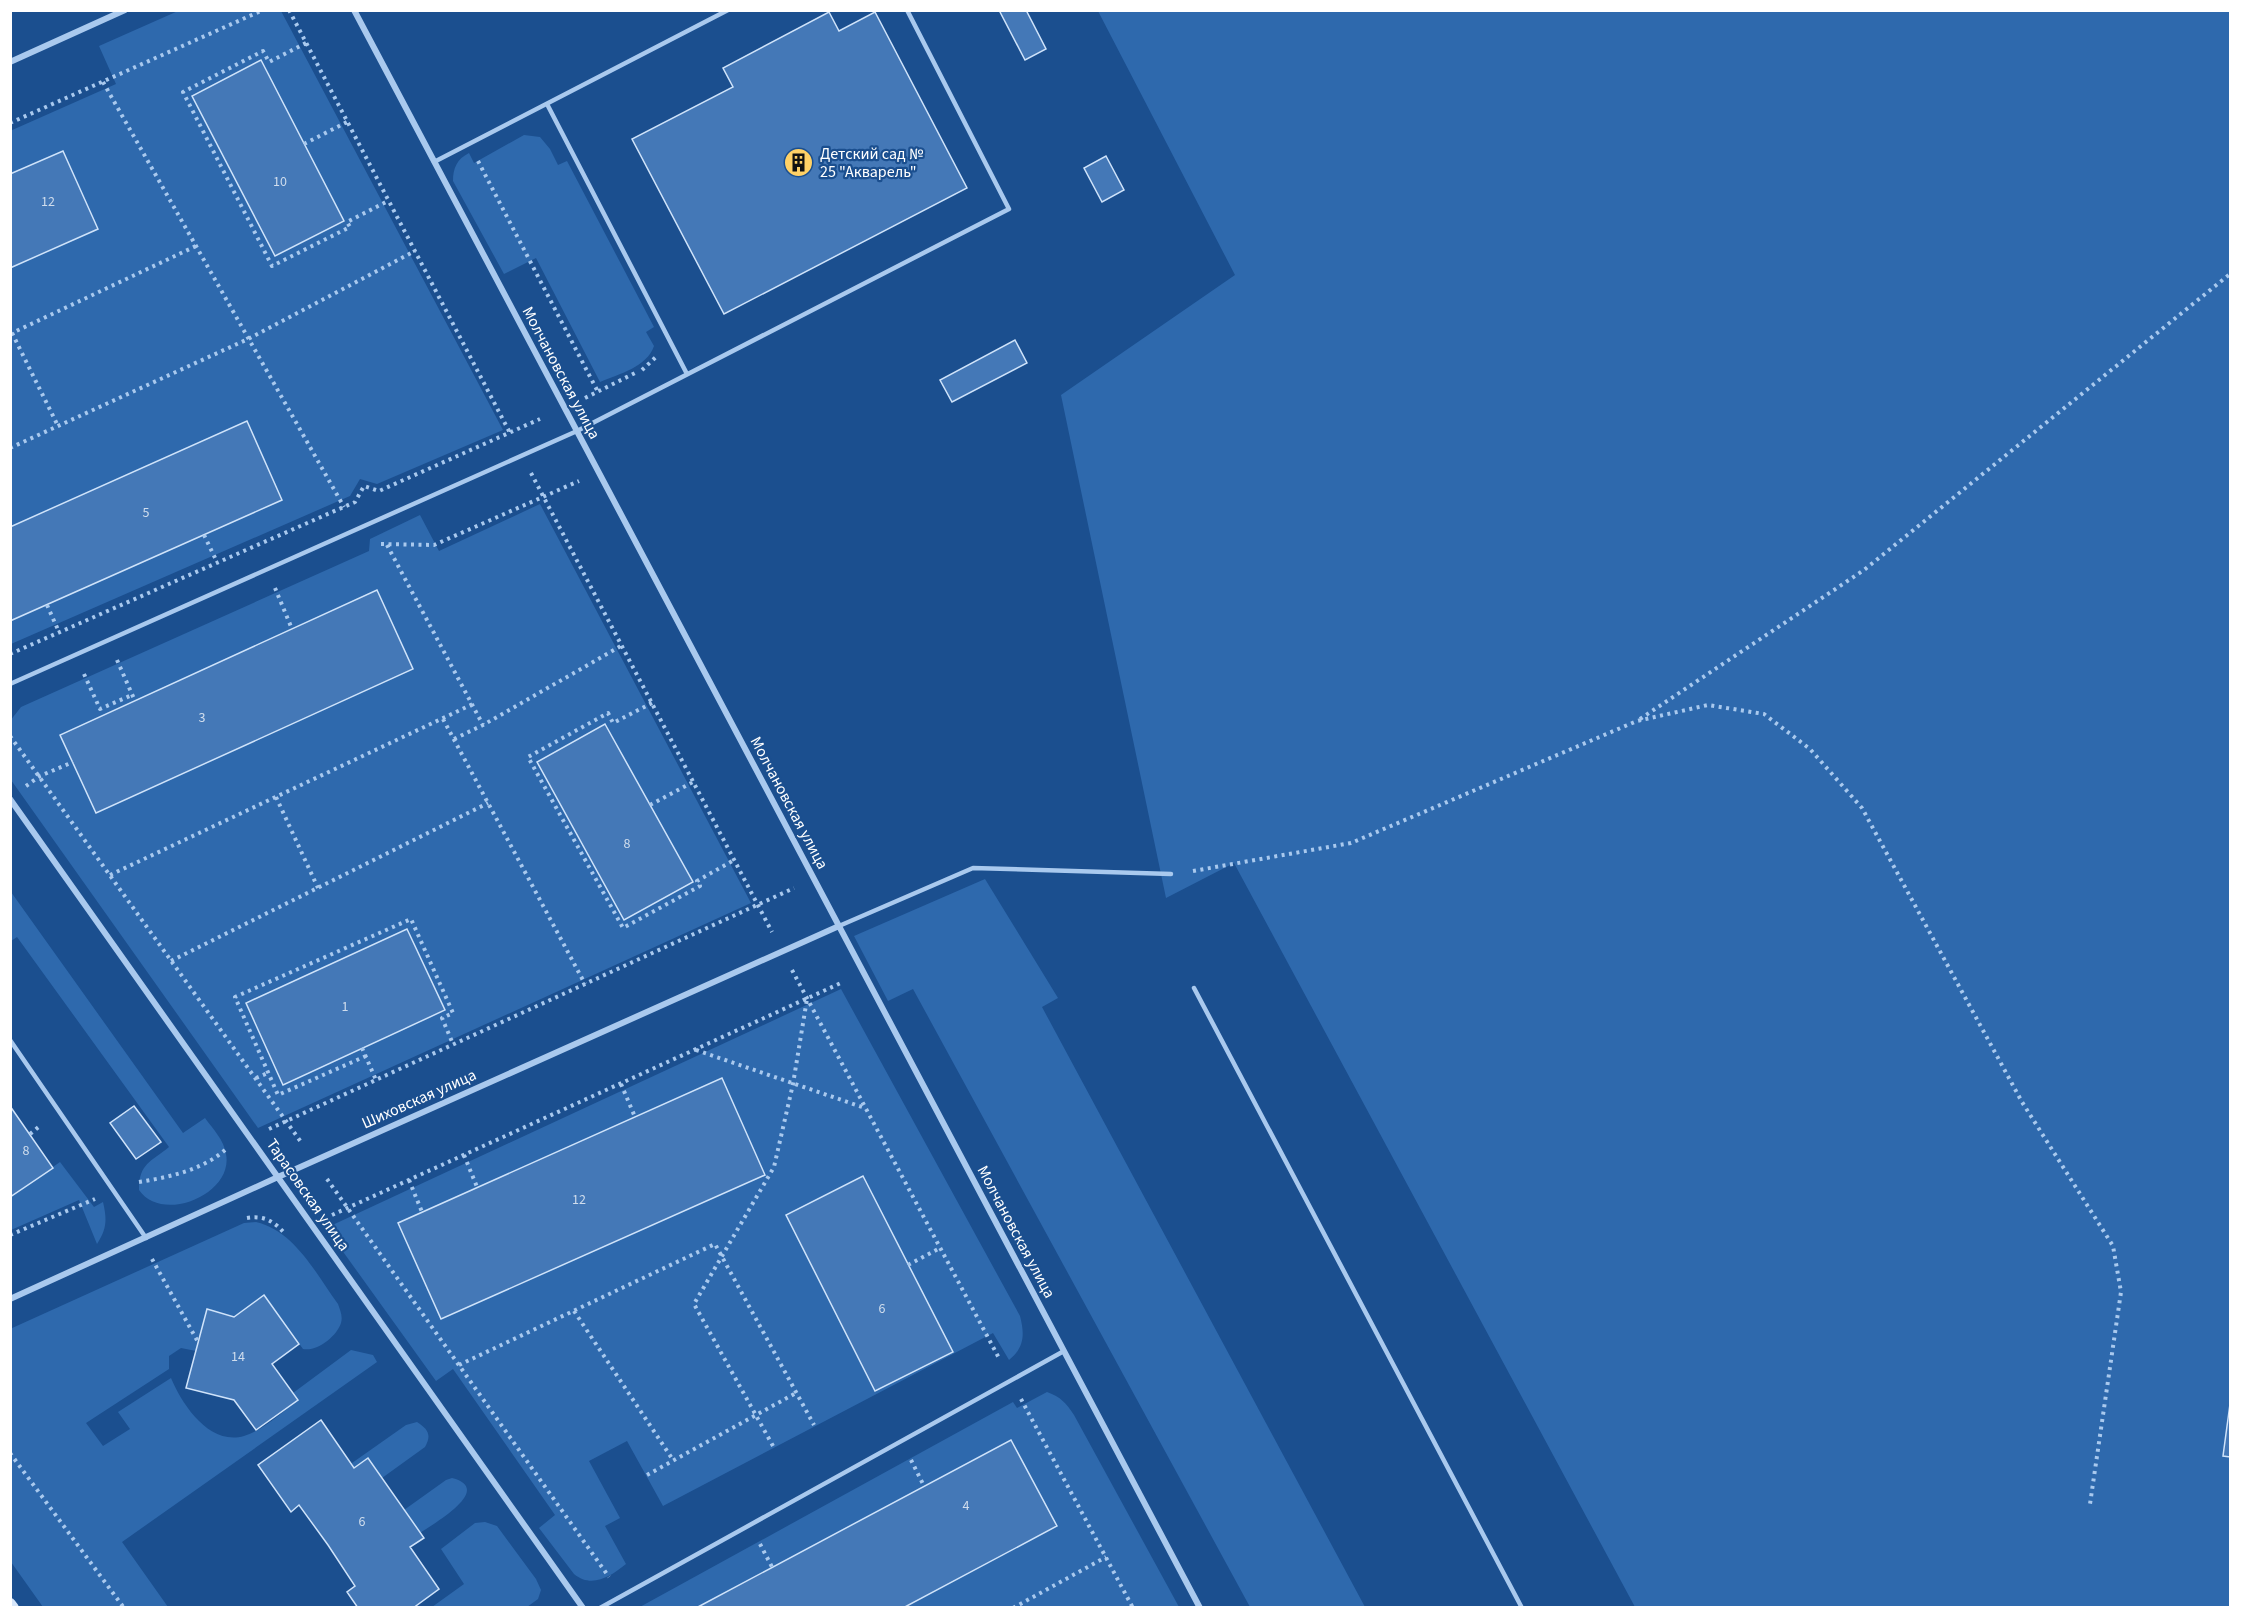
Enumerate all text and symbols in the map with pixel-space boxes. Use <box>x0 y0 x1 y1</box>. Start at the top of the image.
place label: Детский сад № 25 "Акварель" <box>820 143 924 183</box>
building icon: Детский сад № 25 "Акварель" <box>783 147 815 179</box>
house number: 10 <box>273 172 287 192</box>
house number: 12 <box>41 192 55 212</box>
street label: Молчановская улица <box>517 303 605 443</box>
house number: 5 <box>143 503 150 523</box>
house number: 3 <box>199 708 206 728</box>
street label: Молчановская улица <box>745 733 833 873</box>
house number: 8 <box>624 834 631 854</box>
house number: 1 <box>342 997 349 1017</box>
street label: Шиховская улица <box>358 1064 480 1134</box>
street label: Тарасовская улица <box>261 1134 355 1256</box>
house number: 8 <box>23 1141 30 1161</box>
street label: Молчановская улица <box>972 1162 1060 1302</box>
house number: 12 <box>572 1190 586 1210</box>
house number: 6 <box>879 1299 886 1319</box>
house number: 14 <box>231 1347 245 1367</box>
house number: 4 <box>963 1496 970 1516</box>
house number: 6 <box>359 1512 366 1532</box>

